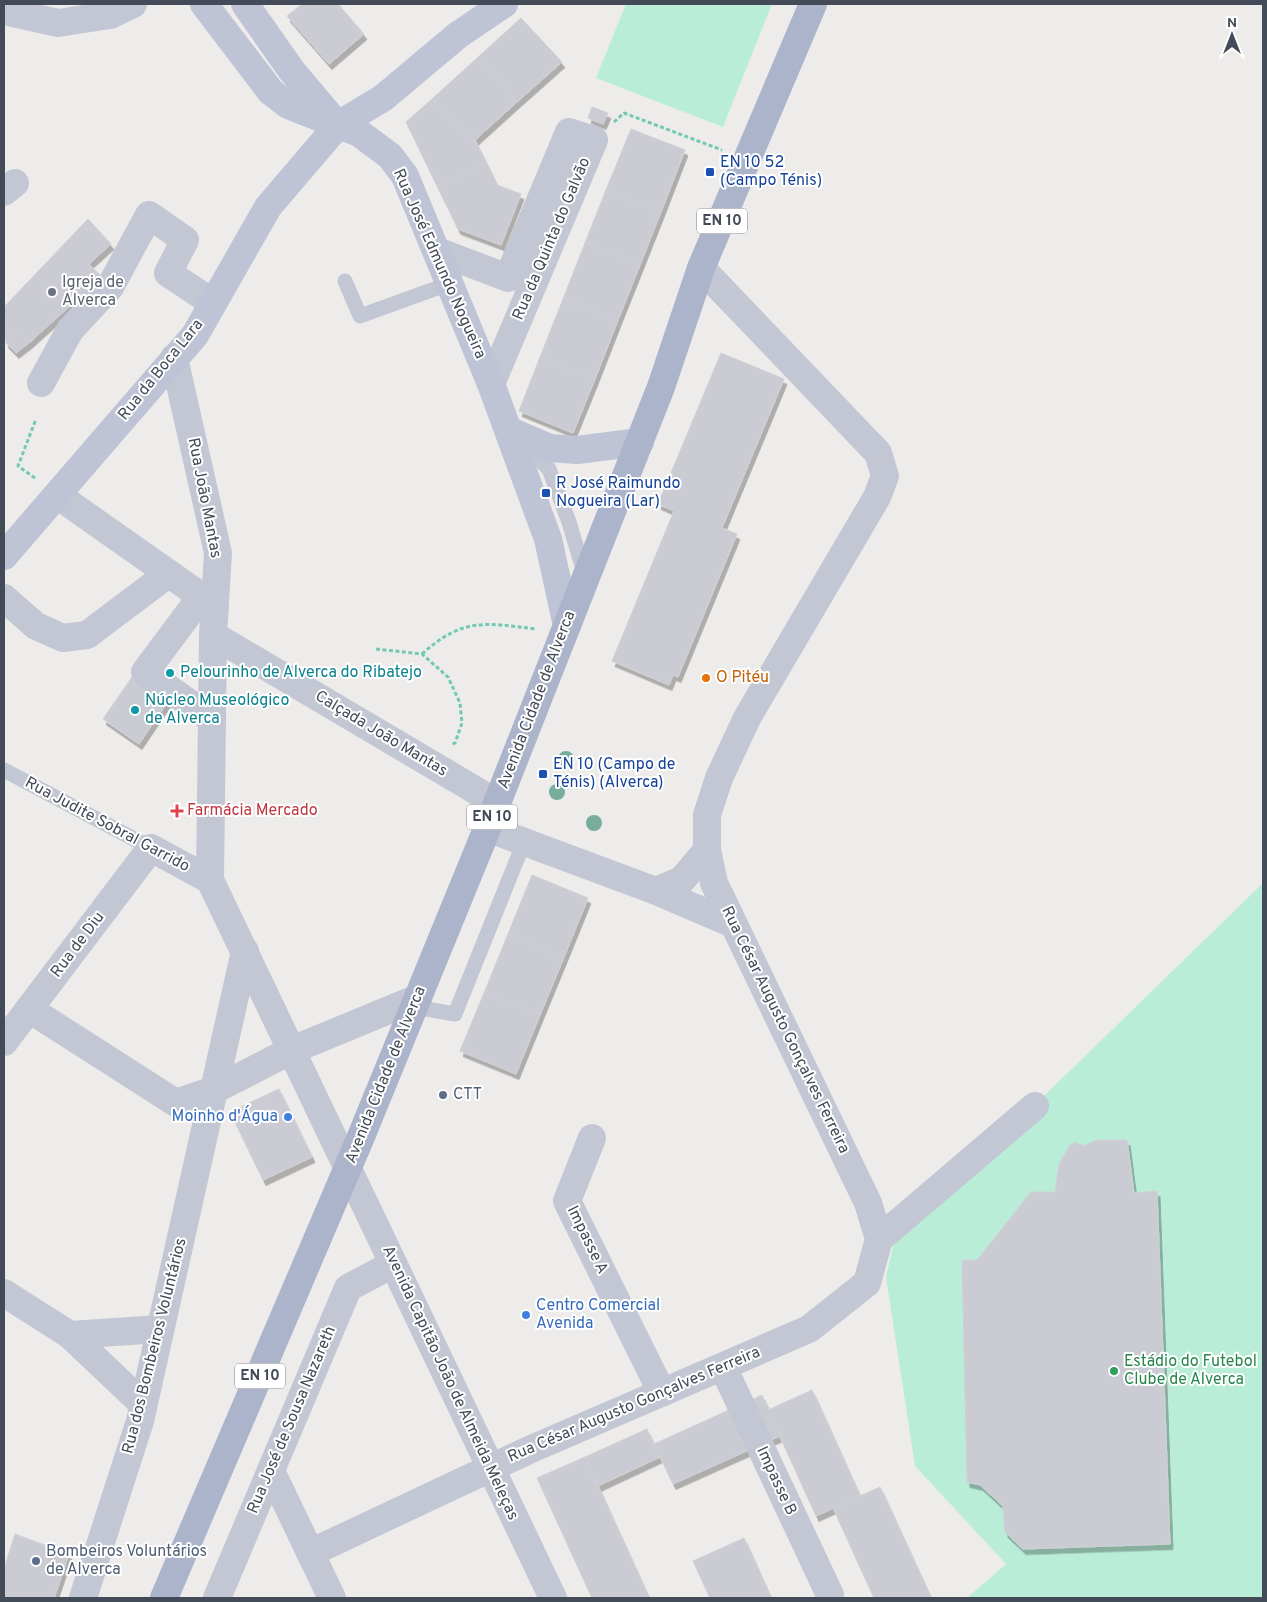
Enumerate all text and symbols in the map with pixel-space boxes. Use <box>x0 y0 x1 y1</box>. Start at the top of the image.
north arrow <box>1207 10 1257 60</box>
text: N <box>1227 15 1237 32</box>
place label: EN 10 52 (Campo Ténis) <box>720 153 822 191</box>
street label: Rua da Quinta do Galvão <box>509 155 595 323</box>
street label: Rua José Edmundo Nogueira <box>388 166 490 362</box>
marker: EN 10 52 (Campo Ténis) <box>704 166 716 178</box>
road number: EN 10 <box>697 208 747 234</box>
place label: Igreja de Alverca <box>62 273 124 311</box>
marker: Igreja de Alverca <box>46 286 58 298</box>
street label: Rua da Boca Lara <box>114 315 208 425</box>
street label: Rua João Mantas <box>183 436 225 560</box>
place label: R José Raimundo Nogueira (Lar) <box>556 474 680 512</box>
marker: R José Raimundo Nogueira (Lar) <box>540 487 552 499</box>
street label: Avenida Cidade de Alverca <box>494 608 580 792</box>
place label: Pelourinho de Alverca do Ribatejo <box>180 663 422 683</box>
marker: Pelourinho de Alverca do Ribatejo <box>164 667 176 679</box>
place label: O Pitéu <box>716 668 769 688</box>
marker: O Pitéu <box>700 672 712 684</box>
street label: Calçada João Mantas <box>311 687 451 781</box>
place label: Núcleo Museológico de Alverca <box>145 691 289 729</box>
marker: Núcleo Museológico de Alverca <box>129 704 141 716</box>
place label: EN 10 (Campo de Ténis) (Alverca) <box>553 755 675 793</box>
marker: EN 10 (Campo de Ténis) (Alverca) <box>537 768 549 780</box>
street label: Rua Judite Sobral Garrido <box>21 773 193 877</box>
place label: Farmácia Mercado <box>187 801 318 821</box>
road number: EN 10 <box>467 804 517 830</box>
marker: Farmácia Mercado <box>171 805 183 817</box>
street label: Rua César Augusto Gonçalves Ferreira <box>716 903 854 1157</box>
street label: Rua de Diu <box>47 908 109 982</box>
street label: Avenida Cidade de Alverca <box>341 983 431 1167</box>
place label: CTT <box>453 1085 482 1105</box>
marker: CTT <box>437 1089 449 1101</box>
place label: Moinho d'Água <box>172 1105 278 1127</box>
marker: Moinho d'Água <box>282 1111 294 1123</box>
street label: Impasse A <box>562 1203 612 1277</box>
street label: Rua dos Bombeiros Voluntários <box>118 1236 192 1456</box>
street label: Avenida Capitão João de Almeida Meleças <box>377 1242 523 1524</box>
place label: Centro Comercial Avenida <box>536 1296 660 1334</box>
marker: Centro Comercial Avenida <box>520 1309 532 1321</box>
street label: Rua José de Sousa Nazareth <box>243 1323 341 1517</box>
street label: Rua César Augusto Gonçalves Ferreira <box>505 1343 763 1467</box>
place label: Estádio do Futebol Clube de Alverca <box>1124 1352 1257 1390</box>
road number: EN 10 <box>235 1364 285 1388</box>
marker: Estádio do Futebol Clube de Alverca <box>1108 1365 1120 1377</box>
street label: Impasse B <box>751 1443 801 1519</box>
place label: Bombeiros Voluntários de Alverca <box>46 1542 207 1580</box>
marker: Bombeiros Voluntários de Alverca <box>30 1555 42 1567</box>

